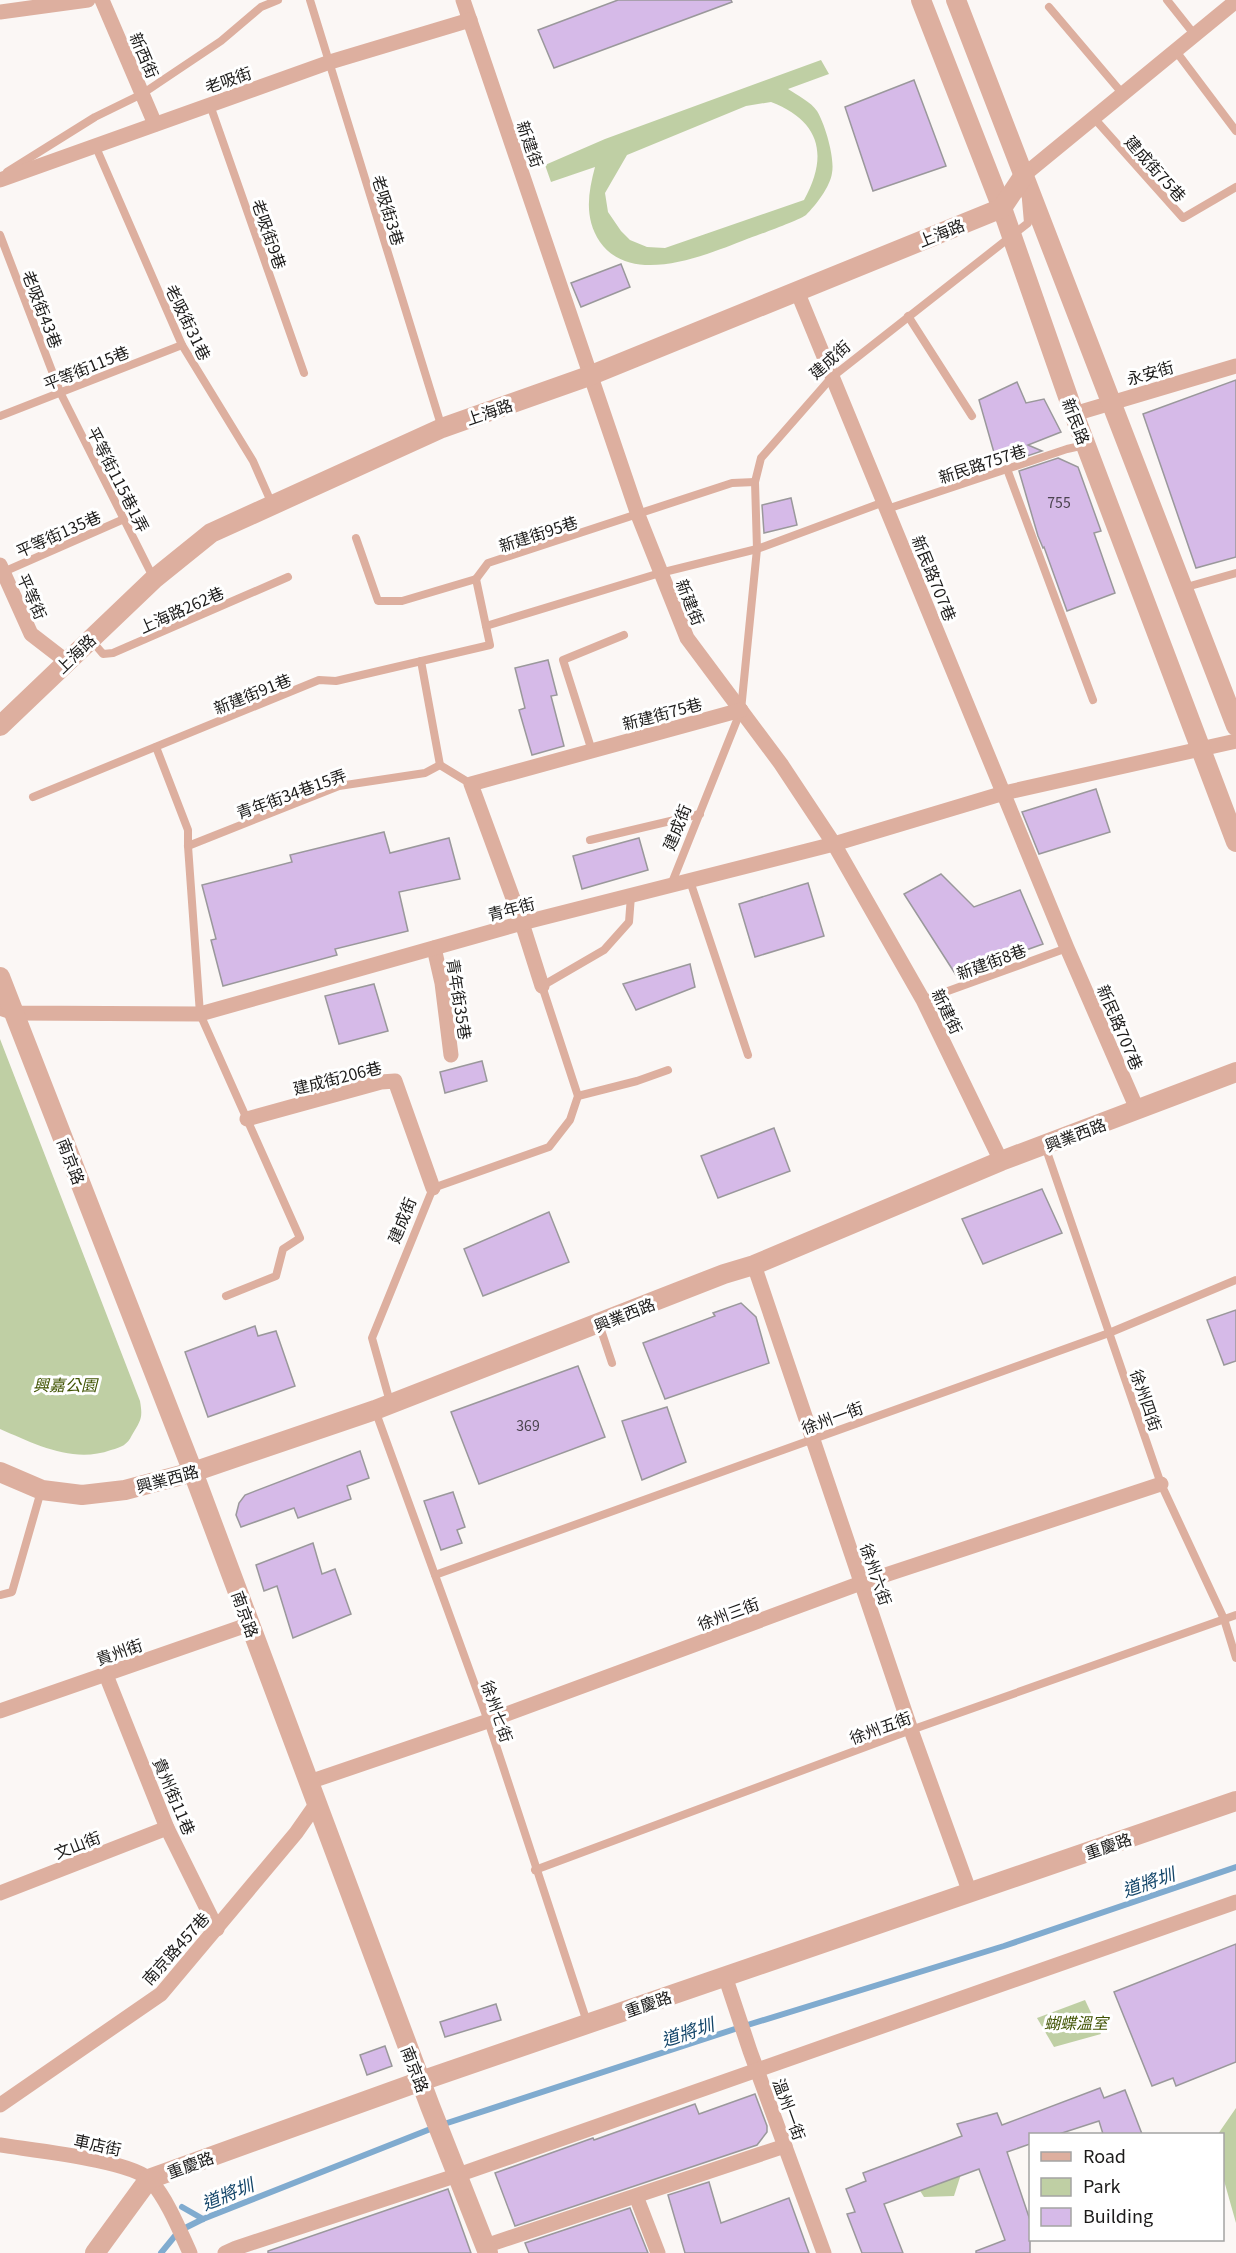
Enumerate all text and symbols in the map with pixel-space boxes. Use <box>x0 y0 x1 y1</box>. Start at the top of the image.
street label: 新西街 <box>125 28 165 82</box>
street label: 老吸街 <box>201 60 255 98</box>
street label: 新建街 <box>512 117 550 171</box>
street label: 建成街75巷 <box>1120 130 1192 206</box>
street label: 老吸街3巷 <box>367 172 411 248</box>
street label: 老吸街9巷 <box>247 196 293 272</box>
street label: 上海路 <box>914 212 968 252</box>
street label: 老吸街43巷 <box>17 267 69 351</box>
street label: 老吸街31巷 <box>160 280 218 364</box>
street label: 建成街 <box>803 334 855 384</box>
street label: 平等街115巷 <box>39 339 133 395</box>
street label: 永安街 <box>1124 354 1176 390</box>
street label: 上海路 <box>462 392 516 430</box>
street label: 新民路 <box>1057 394 1097 448</box>
street label: 平等街115巷1弄 <box>82 422 156 536</box>
street label: 新民路757巷 <box>935 438 1029 488</box>
house number: 755 <box>1047 492 1071 512</box>
street label: 平等街135巷 <box>12 504 104 562</box>
street label: 新建街95巷 <box>495 509 581 557</box>
street label: 新民路707巷 <box>907 531 963 625</box>
street label: 平等街 <box>12 569 54 623</box>
street label: 新建街 <box>671 575 711 629</box>
street label: 上海路262巷 <box>135 580 227 638</box>
street label: 上海路 <box>49 628 101 678</box>
street label: 新建街91巷 <box>210 667 294 719</box>
street label: 新建街75巷 <box>619 691 705 735</box>
street label: 青年街34巷15弄 <box>233 762 349 824</box>
street label: 建成街 <box>656 800 696 854</box>
street label: 青年街 <box>485 890 537 926</box>
street label: 新建街8巷 <box>953 937 1029 985</box>
street label: 青年街35巷 <box>442 957 478 1041</box>
street label: 新民路707巷 <box>1092 981 1150 1073</box>
street label: 新建街 <box>927 984 969 1038</box>
street label: 建成街206巷 <box>290 1054 384 1100</box>
street label: 興業西路 <box>1041 1111 1109 1157</box>
street label: 南京路 <box>52 1134 92 1188</box>
street label: 建成街 <box>381 1193 421 1247</box>
street label: 興業西路 <box>590 1291 658 1337</box>
street label: 徐州四街 <box>1125 1366 1169 1434</box>
park label: 興嘉公園 <box>33 1372 99 1396</box>
street label: 徐州一街 <box>798 1395 866 1439</box>
house number: 369 <box>516 1415 540 1435</box>
street label: 興業西路 <box>133 1458 201 1498</box>
street label: 徐州六街 <box>855 1540 899 1608</box>
street label: 南京路 <box>227 1587 265 1641</box>
street label: 徐州三街 <box>694 1591 762 1635</box>
street label: 貴州街 <box>92 1632 146 1670</box>
street label: 徐州七街 <box>476 1677 520 1745</box>
street label: 徐州五街 <box>846 1705 914 1749</box>
street label: 貴州街11巷 <box>148 1754 202 1838</box>
street label: 文山街 <box>50 1824 104 1864</box>
street label: 重慶路 <box>1081 1826 1135 1864</box>
water label: 道將圳 <box>1118 1859 1181 1902</box>
street label: 南京路457巷 <box>136 1906 214 1990</box>
street label: 重慶路 <box>621 1984 675 2022</box>
water label: 道將圳 <box>657 2009 720 2052</box>
park label: 蝴蝶溫室 <box>1044 2010 1110 2034</box>
street label: 南京路 <box>396 2042 436 2096</box>
street label: 溫州一街 <box>768 2075 812 2143</box>
street label: 車店街 <box>72 2127 124 2161</box>
legend <box>1029 2133 1224 2241</box>
text: Road <box>1083 2142 1126 2168</box>
street label: 重慶路 <box>163 2145 217 2183</box>
water label: 道將圳 <box>197 2170 260 2215</box>
text: Park <box>1083 2172 1121 2198</box>
text: Building <box>1083 2202 1153 2228</box>

